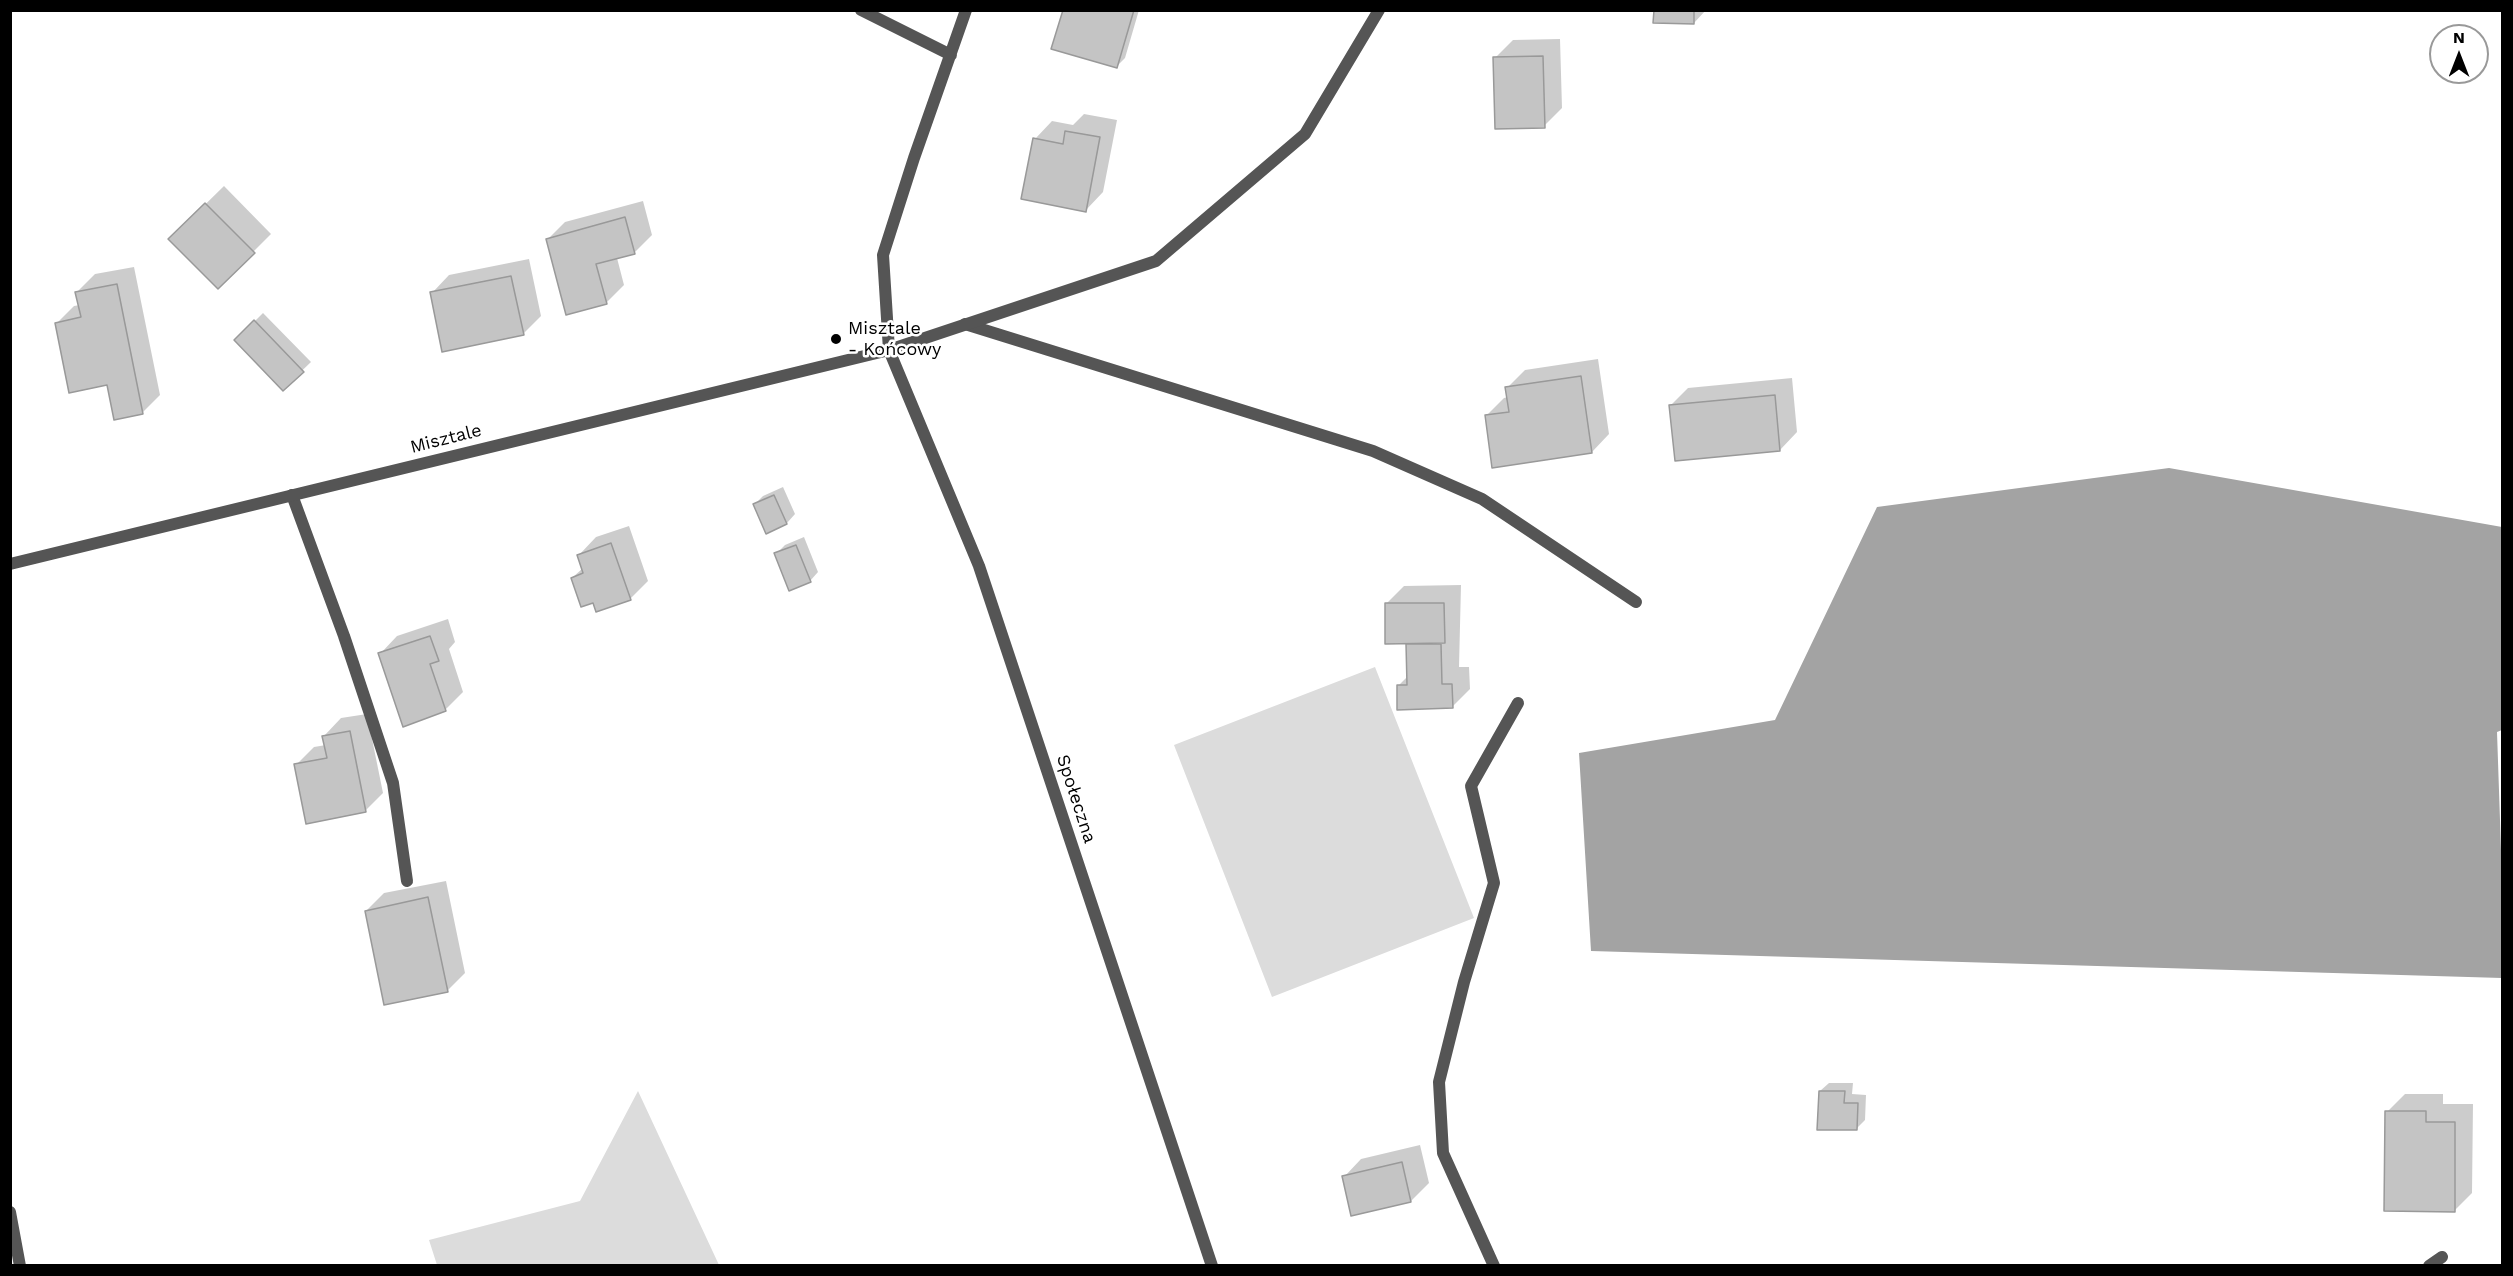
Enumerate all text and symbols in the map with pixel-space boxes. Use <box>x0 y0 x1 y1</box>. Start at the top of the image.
north arrow <box>2429 24 2489 84</box>
text: N <box>2453 28 2465 47</box>
place label: Misztale - Końcowy <box>848 318 941 360</box>
marker: Misztale - Końcowy <box>829 332 843 346</box>
street label: Misztale <box>408 420 484 458</box>
street label: Społeczna <box>1052 752 1100 846</box>

